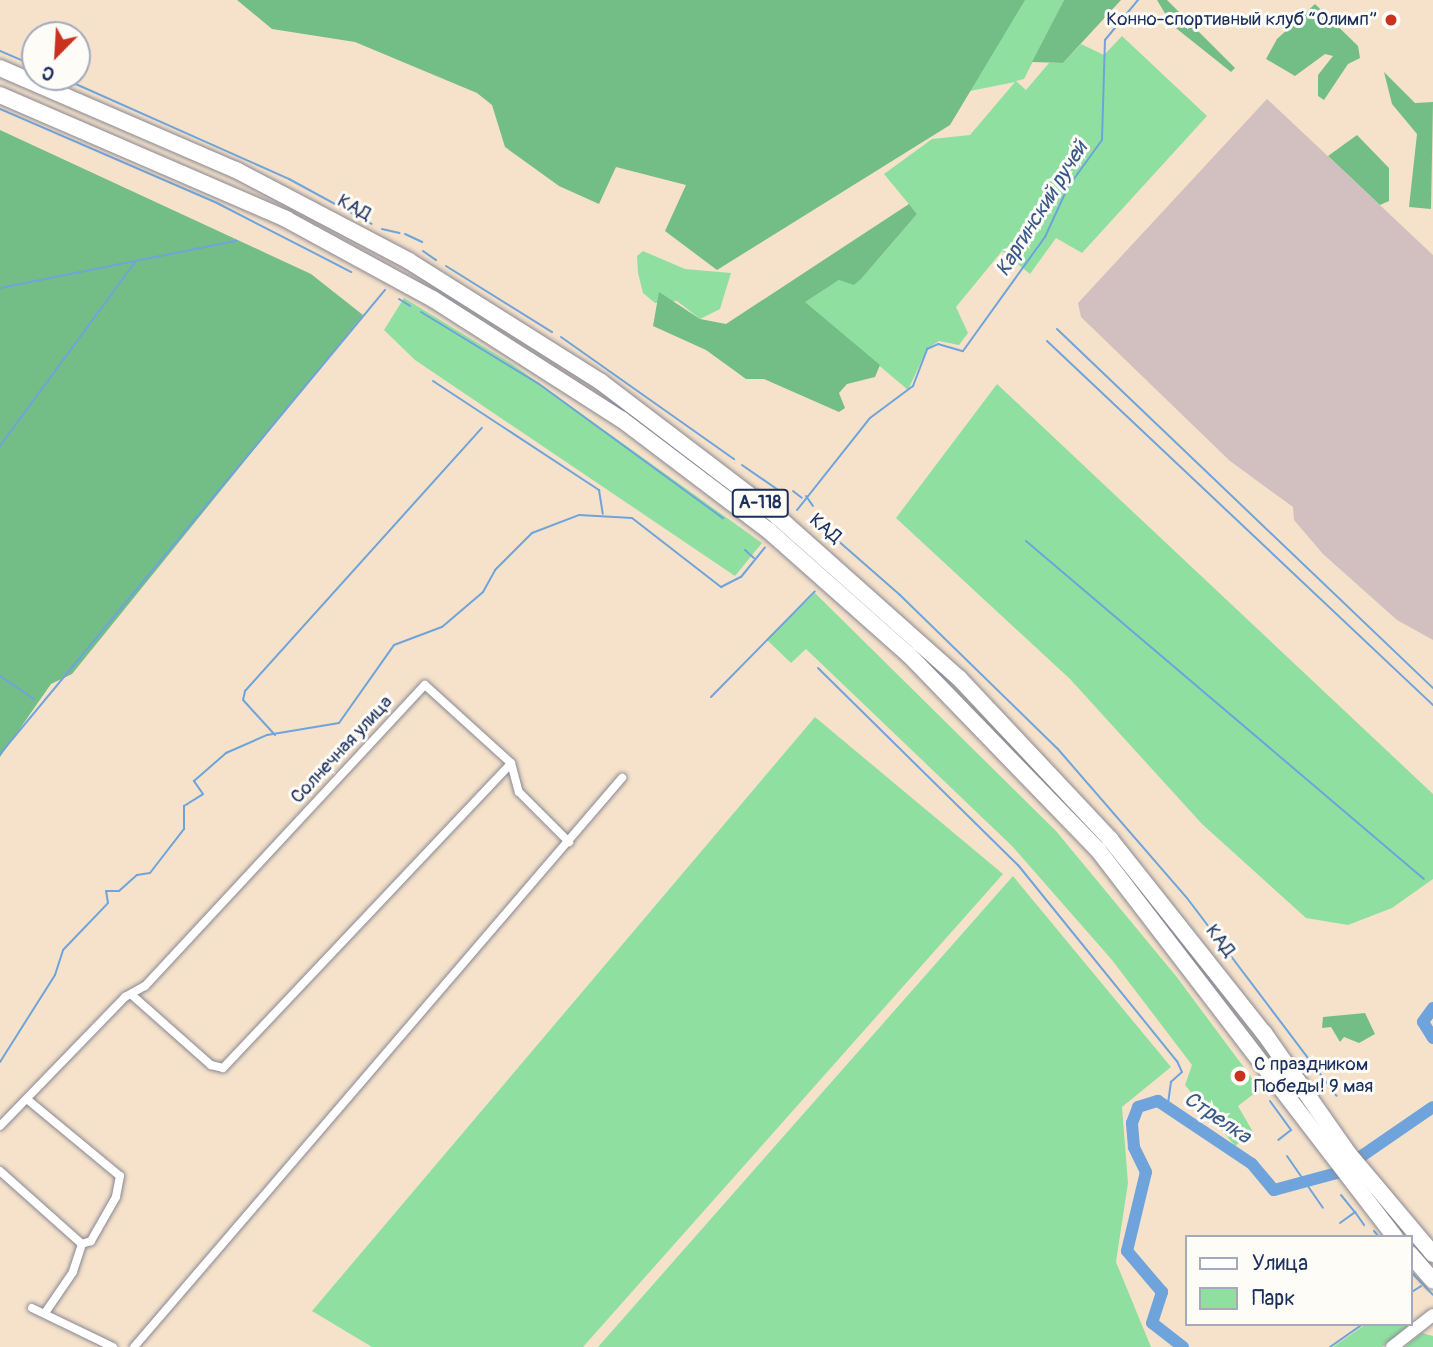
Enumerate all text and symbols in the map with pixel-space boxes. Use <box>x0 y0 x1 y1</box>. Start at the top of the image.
place label: Конно-спортивный клуб “Олимп” <box>1106 9 1377 31</box>
marker: Конно-спортивный клуб “Олимп” <box>1383 12 1399 28</box>
north arrow <box>21 21 91 91</box>
text: С <box>38 60 59 87</box>
water label: Каргинский ручей <box>990 137 1094 281</box>
street label: КАД <box>333 190 375 226</box>
road number: А-118 <box>730 489 790 518</box>
street label: КАД <box>804 509 846 549</box>
street label: Солнечная улица <box>286 691 398 809</box>
street label: КАД <box>1200 920 1240 962</box>
place label: С праздником Победы! 9 мая <box>1254 1054 1373 1098</box>
marker: С праздником Победы! 9 мая <box>1232 1068 1248 1084</box>
water label: Стрелка <box>1179 1086 1255 1150</box>
legend <box>1184 1235 1412 1326</box>
text: Улица <box>1252 1250 1308 1277</box>
text: Парк <box>1252 1285 1295 1312</box>

